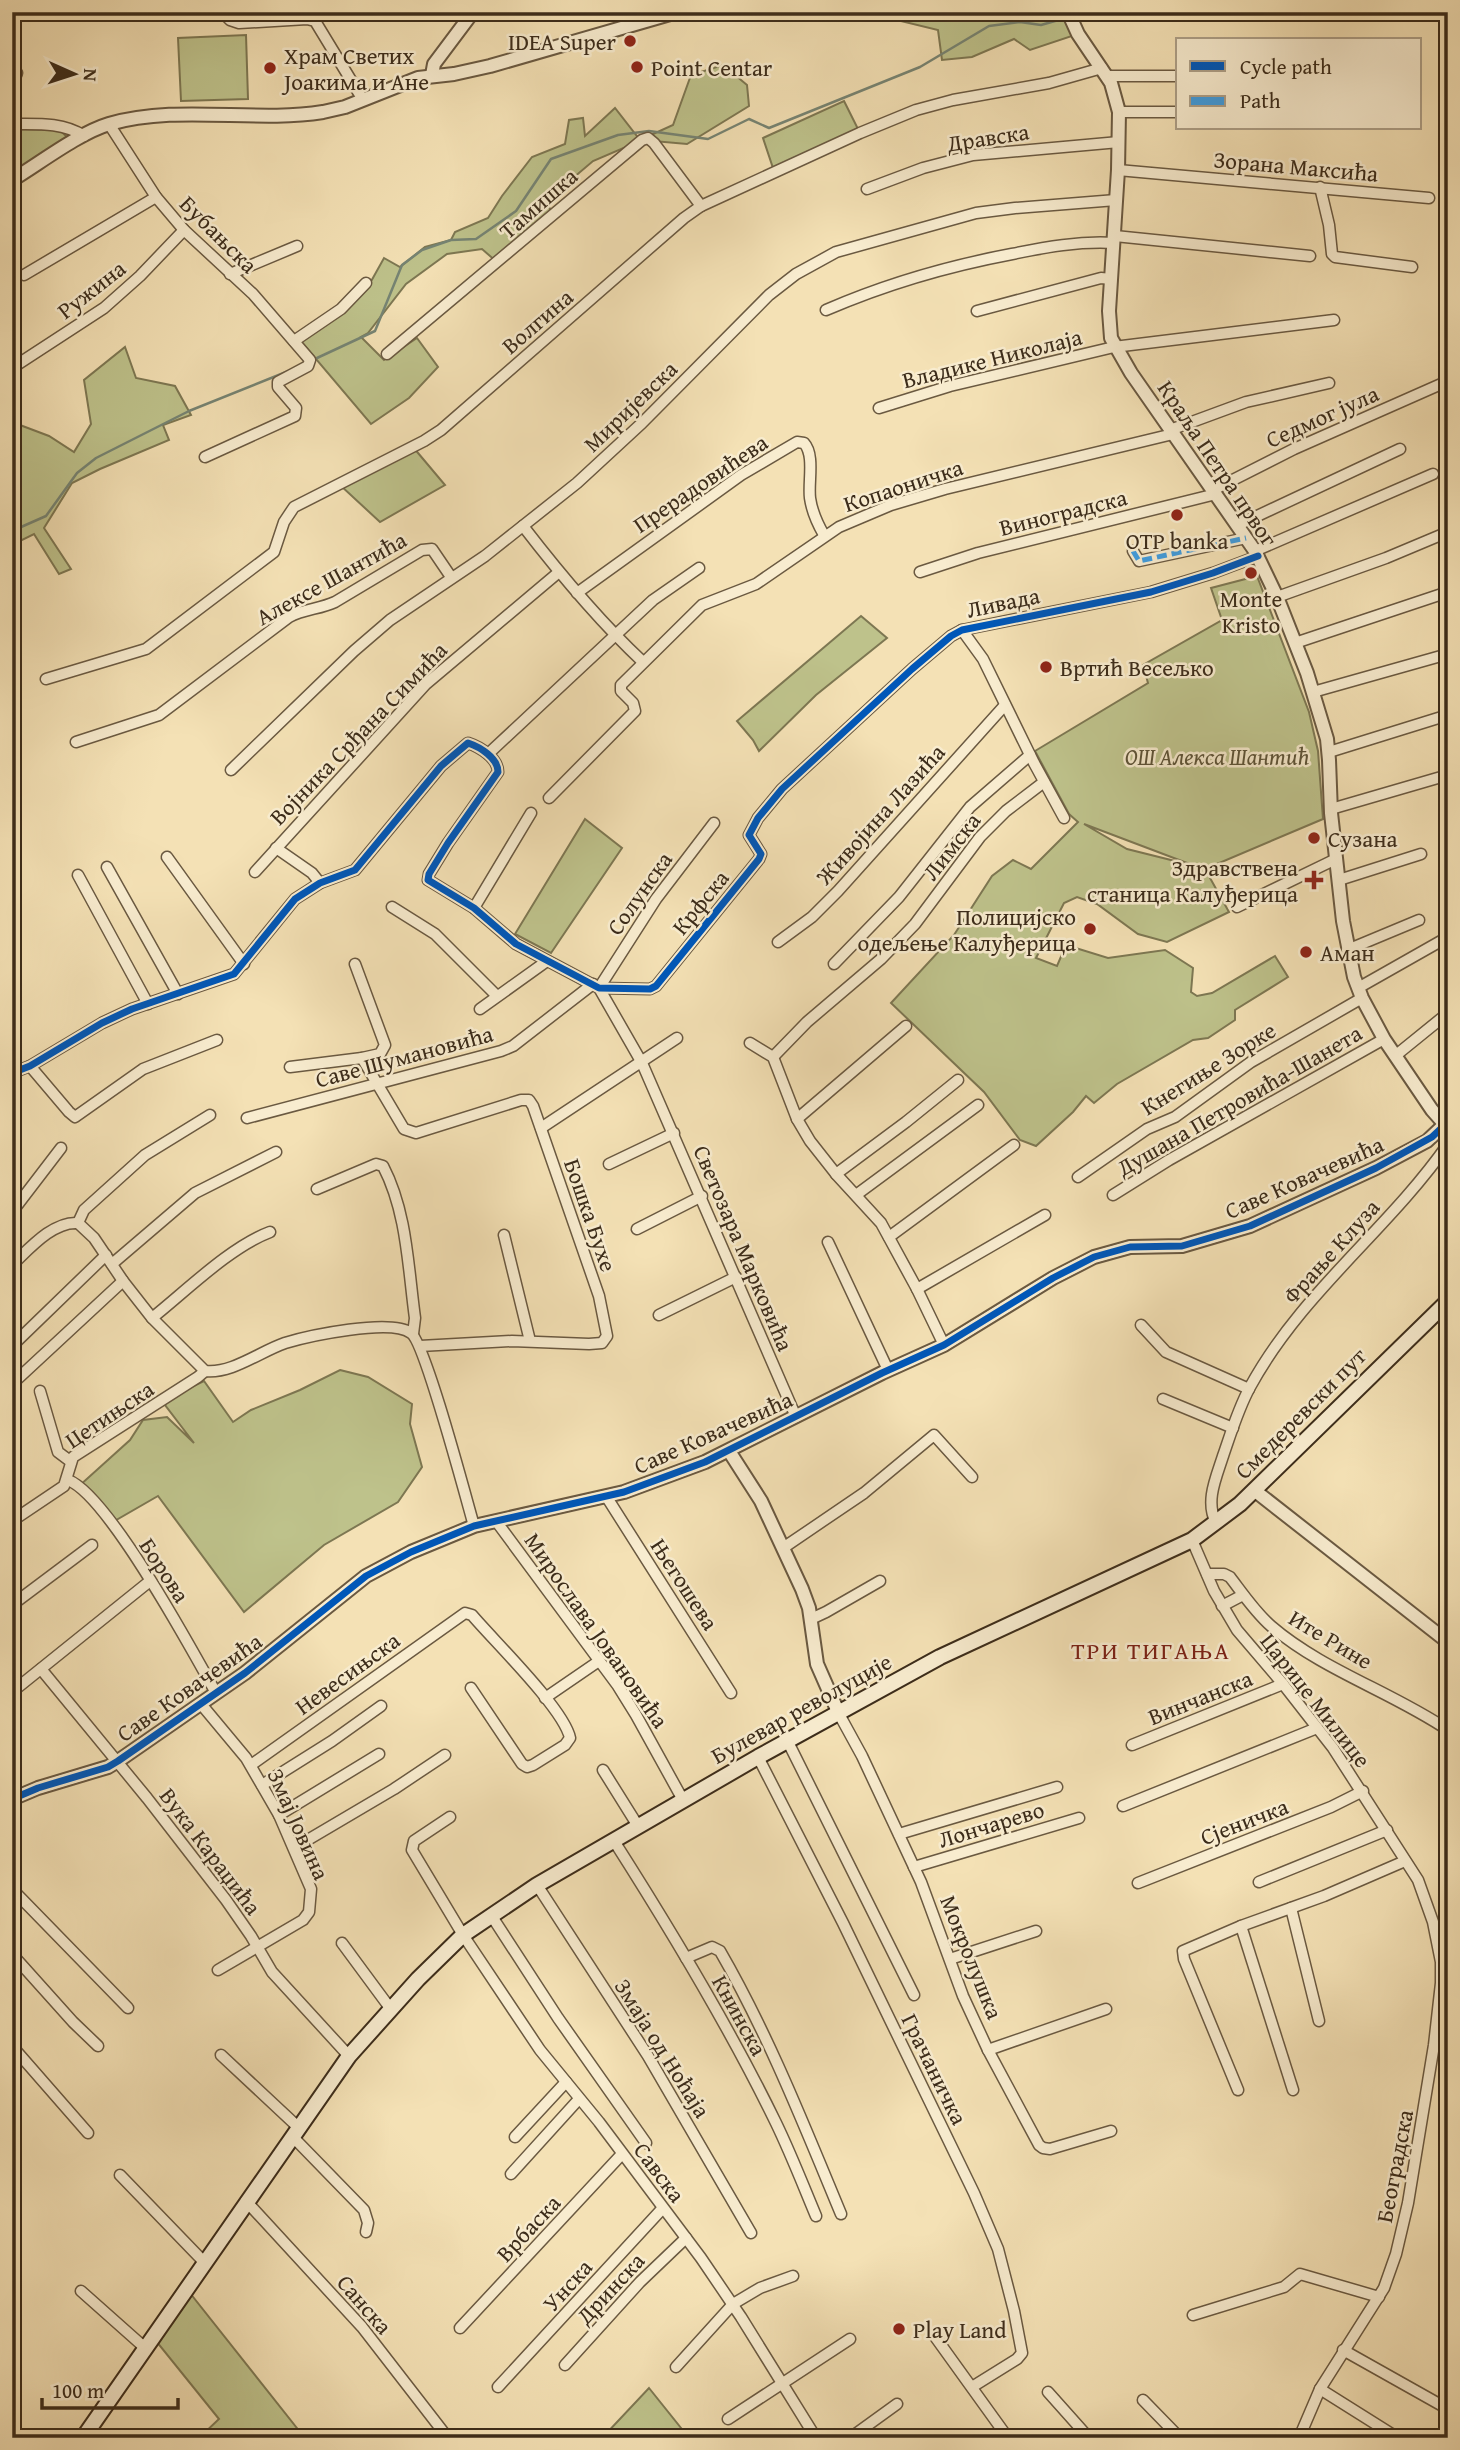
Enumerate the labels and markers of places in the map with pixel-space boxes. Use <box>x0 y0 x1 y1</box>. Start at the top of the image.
place label: IDEA Super <box>508 25 617 58</box>
marker: IDEA Super <box>622 33 638 49</box>
place label: Храм Светих Јоакима и Ане <box>281 39 429 98</box>
place label: Point Centar <box>651 51 773 84</box>
marker: Point Centar <box>629 59 645 75</box>
marker: Храм Светих Јоакима и Ане <box>262 60 278 76</box>
marker: OTP banka <box>1169 507 1185 523</box>
place label: OTP banka <box>1126 524 1228 557</box>
marker: Monte Kristo <box>1243 565 1259 581</box>
place label: Monte Kristo <box>1220 582 1282 641</box>
place label: Вртић Весељко <box>1060 651 1214 684</box>
marker: Вртић Весељко <box>1038 659 1054 675</box>
place label: Сузана <box>1328 822 1397 855</box>
marker: Сузана <box>1306 830 1322 846</box>
place label: Здравствена станица Калуђерица <box>1087 851 1298 910</box>
marker: Здравствена станица Калуђерица <box>1304 870 1324 890</box>
place label: Полицијско одељење Калуђерица <box>858 900 1076 959</box>
marker: Полицијско одељење Калуђерица <box>1082 921 1098 937</box>
place label: Аман <box>1320 936 1375 969</box>
marker: Аман <box>1298 944 1314 960</box>
place label: Play Land <box>913 2313 1007 2346</box>
marker: Play Land <box>891 2321 907 2337</box>

